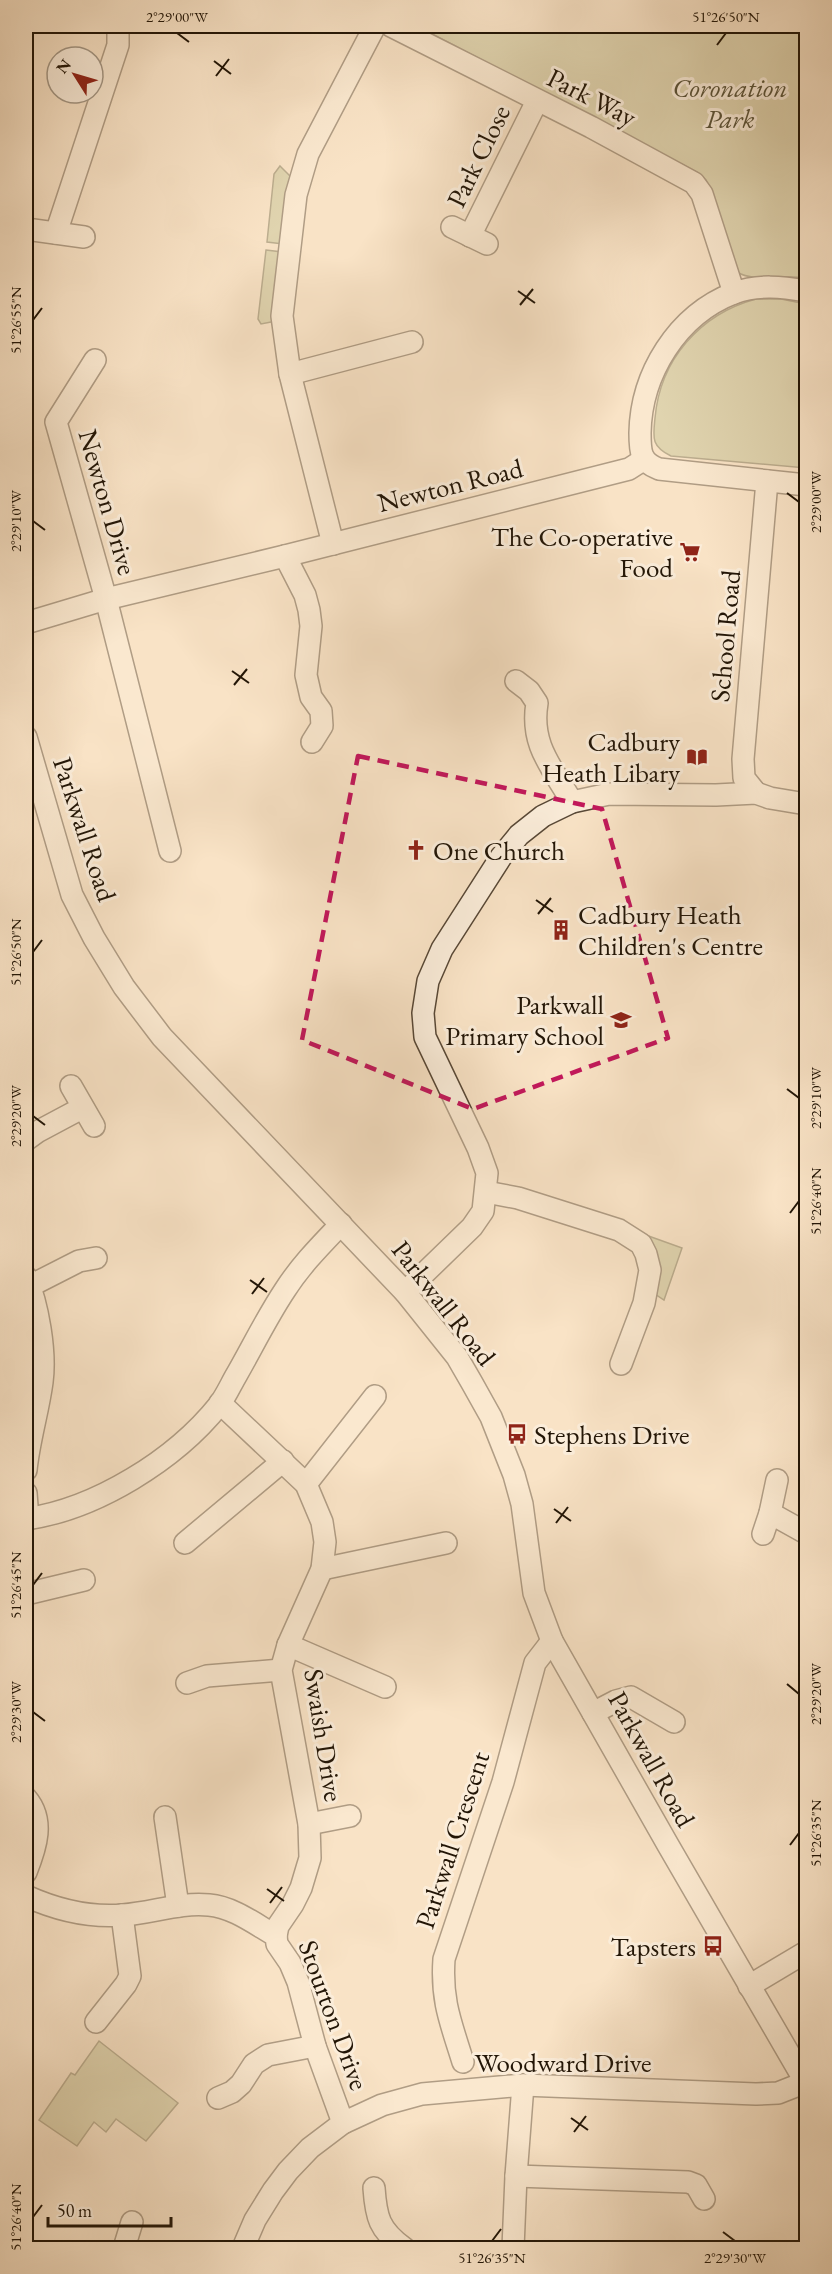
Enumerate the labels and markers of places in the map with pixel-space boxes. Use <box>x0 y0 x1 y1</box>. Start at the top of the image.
place label: The Co-operative Food <box>491 519 673 585</box>
supermarket icon: The Co-operative Food <box>678 540 702 564</box>
place label: Cadbury Heath Libary <box>542 724 680 790</box>
library icon: Cadbury Heath Libary <box>685 745 709 769</box>
place label: One Church <box>433 833 565 868</box>
church icon: One Church <box>404 838 428 862</box>
place label: Cadbury Heath Children's Centre <box>578 897 763 963</box>
building icon: Cadbury Heath Children's Centre <box>549 918 573 942</box>
place label: Parkwall Primary School <box>445 987 604 1053</box>
school or university icon: Parkwall Primary School <box>609 1008 633 1032</box>
place label: Stephens Drive <box>534 1417 690 1452</box>
bus stop icon: Stephens Drive <box>505 1422 529 1446</box>
place label: Tapsters <box>610 1929 696 1964</box>
bus stop icon: Tapsters <box>701 1934 725 1958</box>

